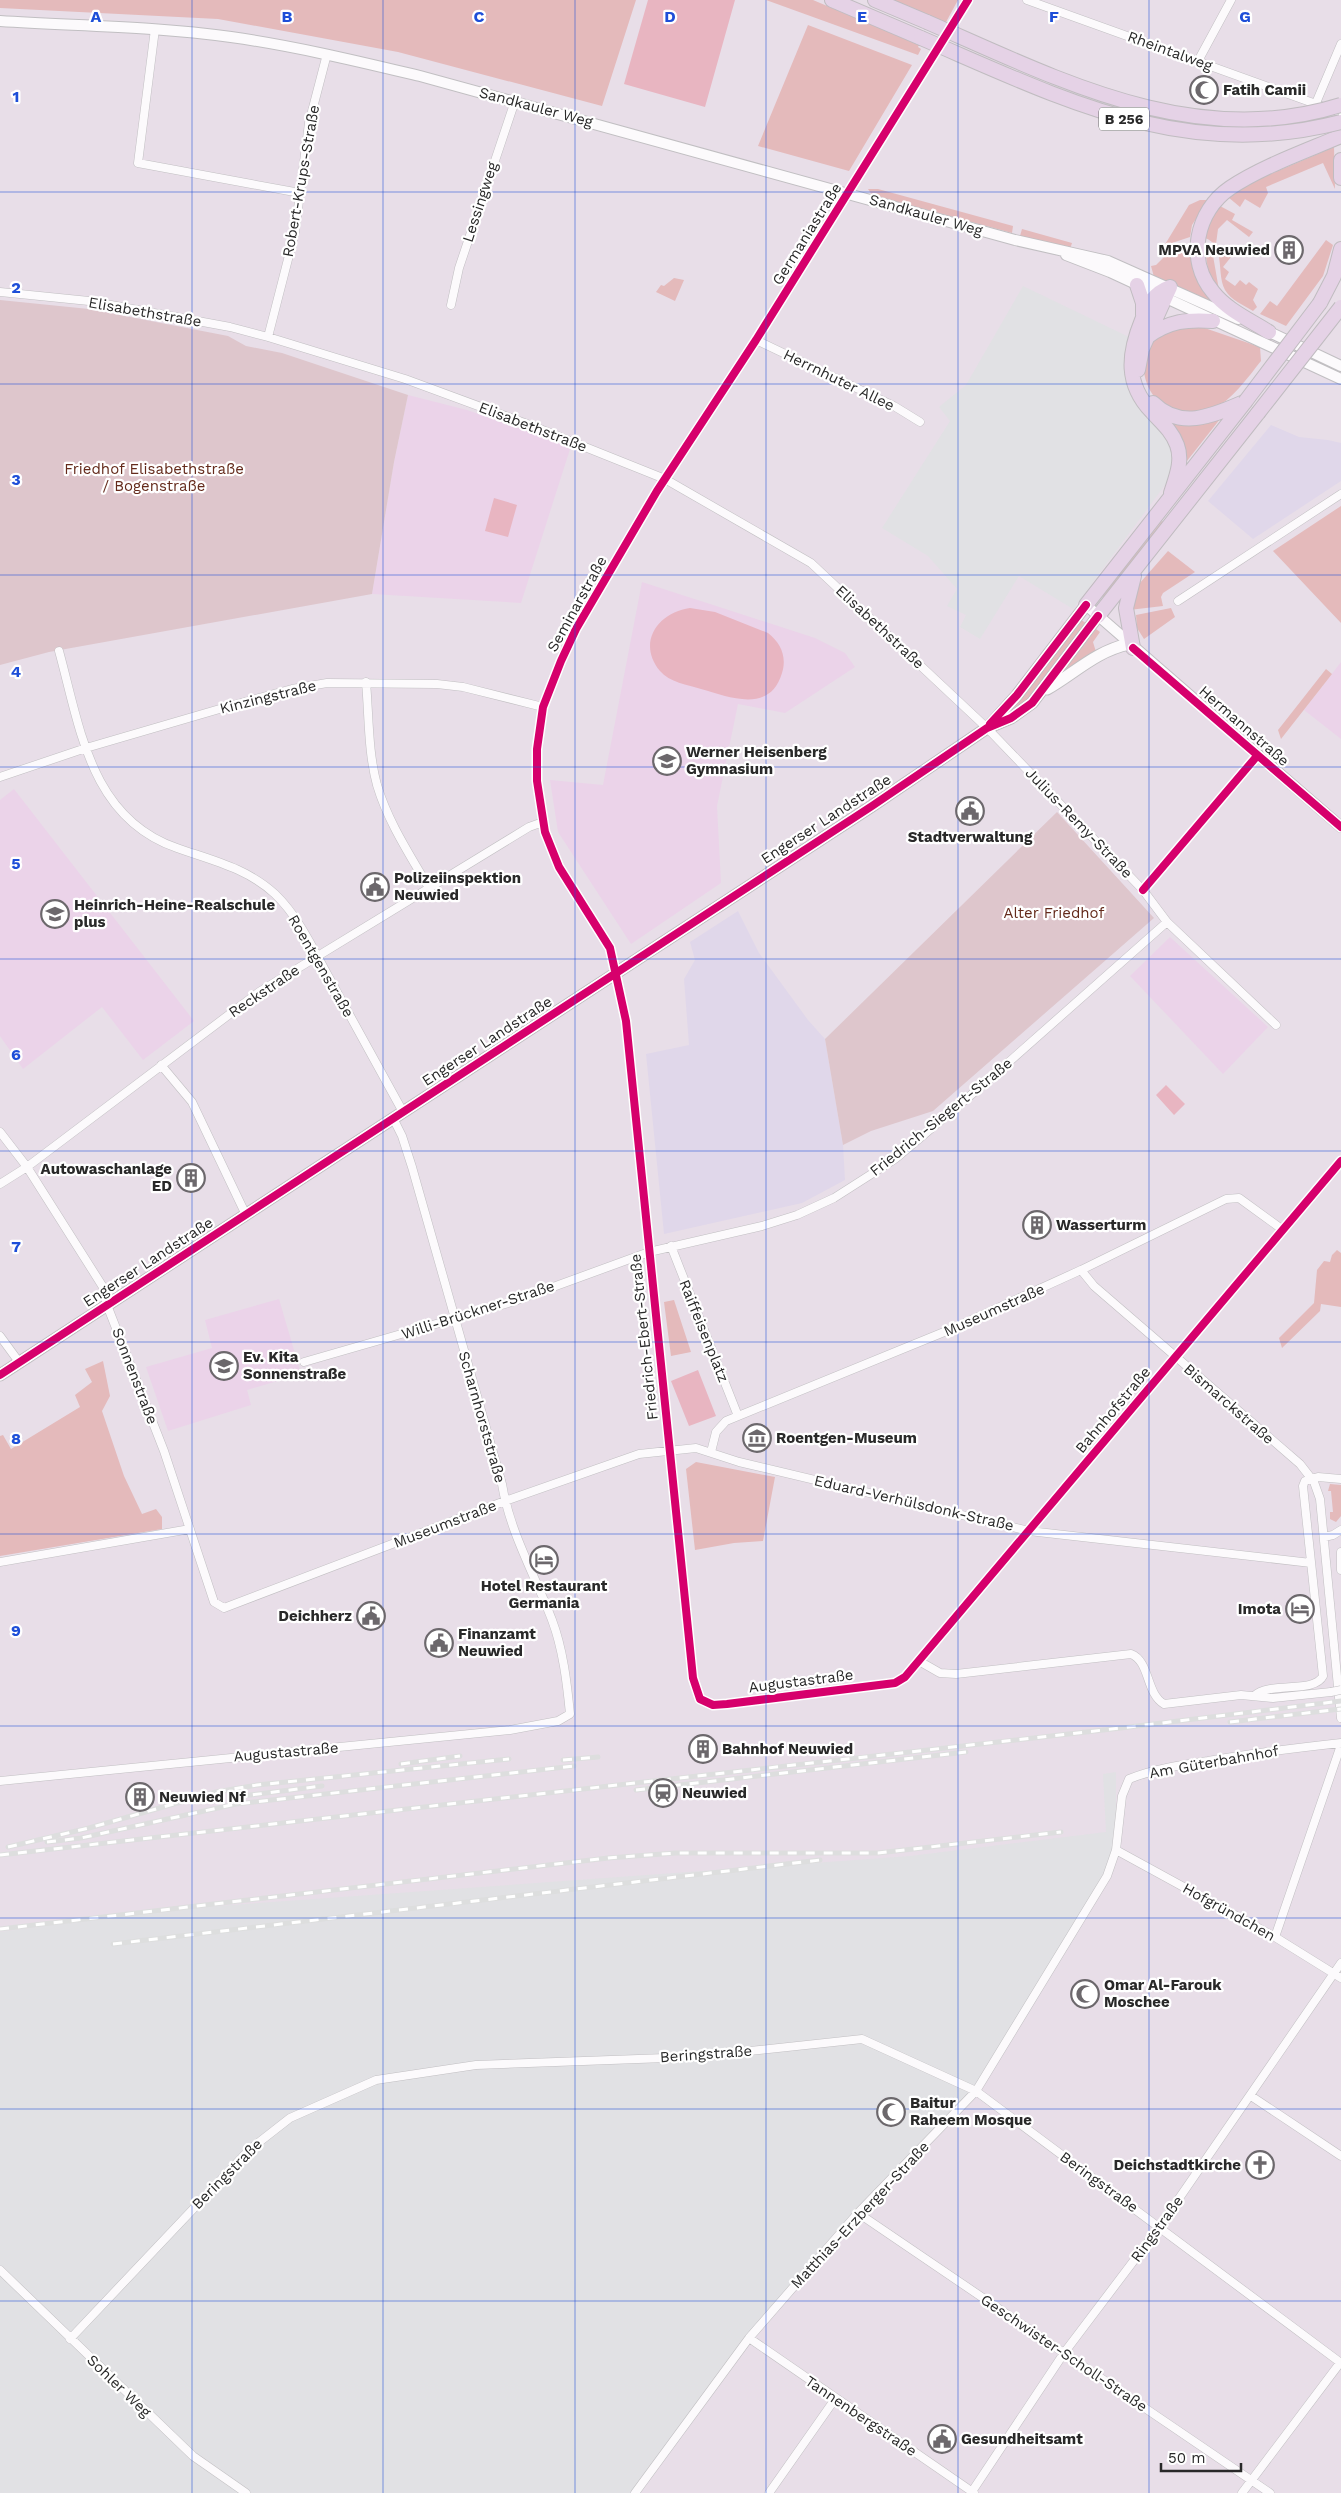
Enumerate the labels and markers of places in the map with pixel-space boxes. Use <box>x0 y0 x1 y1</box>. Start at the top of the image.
mosque icon: Fatih Camii <box>1189 75 1219 105</box>
place label: Fatih Camii <box>1223 81 1306 99</box>
building icon: MPVA Neuwied <box>1274 235 1304 265</box>
place label: MPVA Neuwied <box>1158 241 1270 259</box>
place label: Werner Heisenberg Gymnasium <box>686 743 827 778</box>
school or university icon: Werner Heisenberg Gymnasium <box>652 746 682 776</box>
public building icon: Stadtverwaltung <box>955 796 985 826</box>
place label: Stadtverwaltung <box>908 828 1033 846</box>
place label: Polizeiinspektion Neuwied <box>394 869 521 904</box>
public building icon: Polizeiinspektion Neuwied <box>360 872 390 902</box>
place label: Heinrich-Heine-Realschule plus <box>74 896 275 931</box>
school or university icon: Heinrich-Heine-Realschule plus <box>40 899 70 929</box>
place label: Autowaschanlage ED <box>41 1160 172 1195</box>
building icon: Autowaschanlage ED <box>176 1163 206 1193</box>
building icon: Wasserturm <box>1022 1210 1052 1240</box>
place label: Wasserturm <box>1056 1216 1146 1234</box>
place label: Ev. Kita Sonnenstraße <box>243 1348 347 1383</box>
school or university icon: Ev. Kita Sonnenstraße <box>209 1351 239 1381</box>
museum icon: Roentgen-Museum <box>742 1423 772 1453</box>
place label: Roentgen-Museum <box>776 1429 917 1447</box>
hotel icon: Hotel Restaurant Germania <box>529 1545 559 1575</box>
place label: Hotel Restaurant Germania <box>481 1577 608 1612</box>
hotel icon: Imota <box>1285 1594 1315 1624</box>
place label: Imota <box>1238 1600 1281 1618</box>
public building icon: Deichherz <box>356 1601 386 1631</box>
place label: Deichherz <box>278 1607 352 1625</box>
place label: Finanzamt Neuwied <box>458 1625 536 1660</box>
public building icon: Finanzamt Neuwied <box>424 1628 454 1658</box>
building icon: Bahnhof Neuwied <box>688 1734 718 1764</box>
place label: Bahnhof Neuwied <box>722 1740 853 1758</box>
station icon: Neuwied <box>648 1778 678 1808</box>
building icon: Neuwied Nf <box>125 1782 155 1812</box>
place label: Neuwied <box>682 1784 747 1802</box>
place label: Neuwied Nf <box>159 1788 246 1806</box>
place label: Omar Al-Farouk Moschee <box>1104 1976 1222 2011</box>
mosque icon: Omar Al-Farouk Moschee <box>1070 1979 1100 2009</box>
place label: Baitur Raheem Mosque <box>910 2094 1032 2129</box>
mosque icon: Baitur Raheem Mosque <box>876 2097 906 2127</box>
church icon: Deichstadtkirche <box>1245 2150 1275 2180</box>
place label: Deichstadtkirche <box>1113 2156 1241 2174</box>
public building icon: Gesundheitsamt <box>927 2424 957 2454</box>
place label: Gesundheitsamt <box>961 2430 1083 2448</box>

